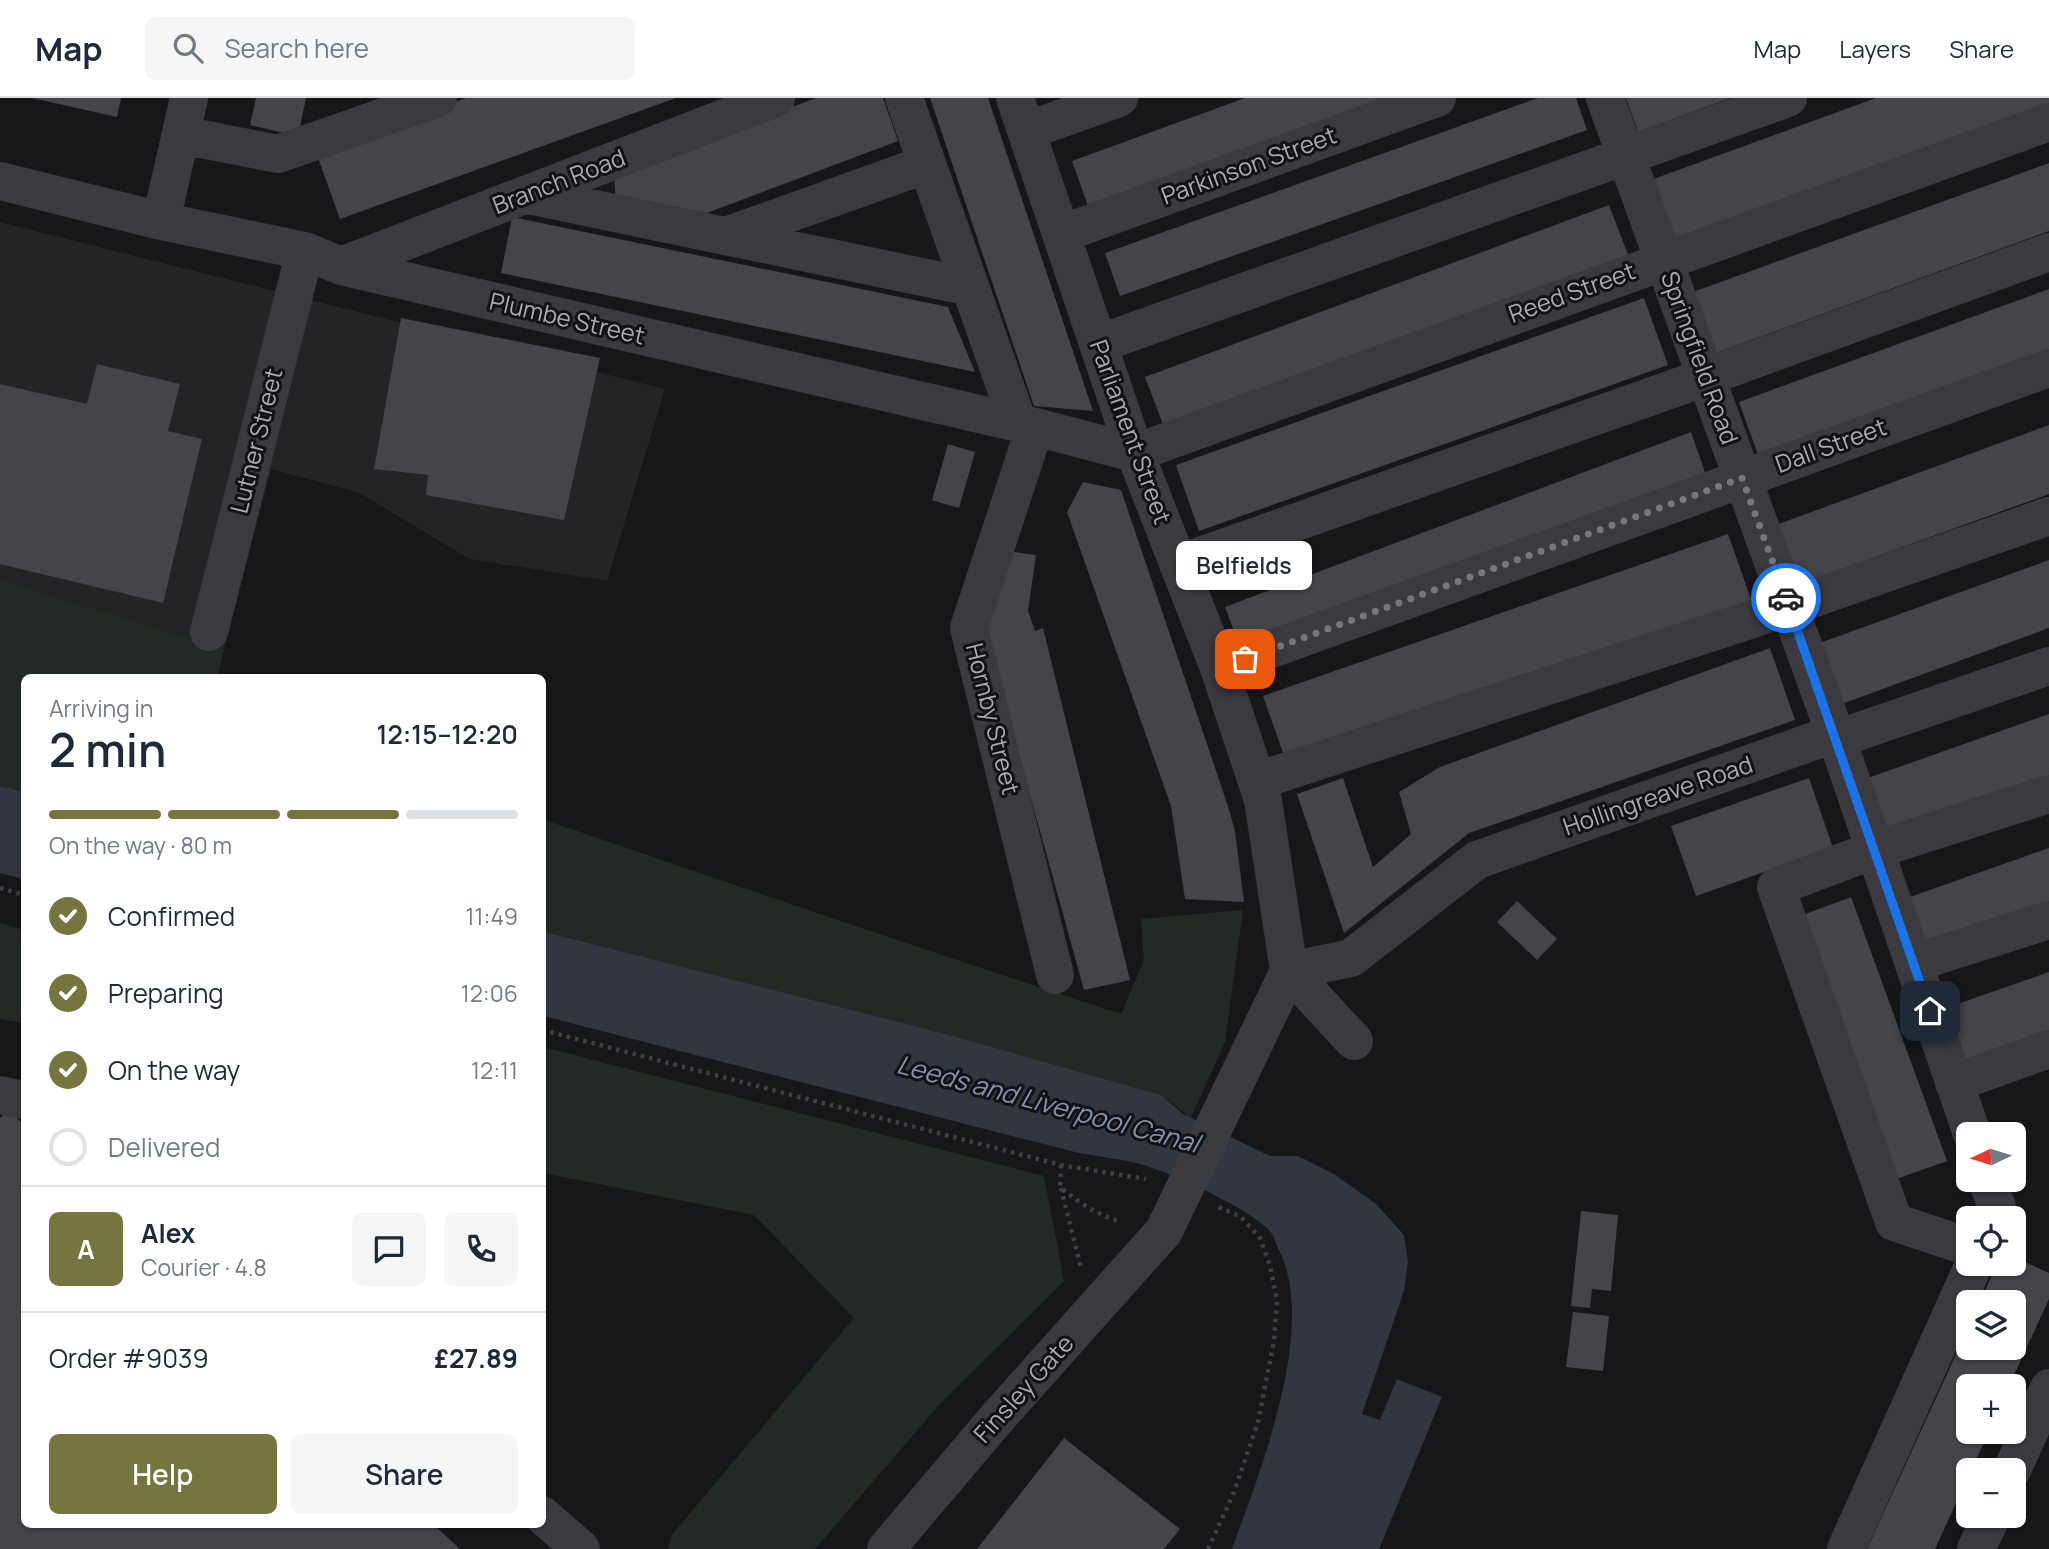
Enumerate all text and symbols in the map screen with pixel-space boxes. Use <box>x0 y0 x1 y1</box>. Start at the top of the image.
search box <box>145 17 635 80</box>
text: Map <box>35 26 103 71</box>
icon: search <box>169 29 207 67</box>
text: Search here <box>225 30 369 66</box>
text: Map <box>1754 32 1801 65</box>
text: Layers <box>1839 32 1911 65</box>
text: Share <box>1949 32 2014 65</box>
street label: Parkinson Street <box>1156 118 1341 212</box>
street label: Branch Road <box>487 140 630 221</box>
street label: Reed Street <box>1503 253 1639 330</box>
street label: Springfield Road <box>1654 266 1747 449</box>
street label: Plumbe Street <box>487 284 648 351</box>
street label: Parliament Street <box>1083 335 1180 528</box>
street label: Lutner Street <box>222 365 289 517</box>
street label: Dall Street <box>1770 409 1891 480</box>
callout: Belfields <box>1177 540 1313 589</box>
text: Belfields <box>1196 549 1292 581</box>
courier <box>1751 563 1821 633</box>
icon: car <box>1767 579 1805 617</box>
pin <box>1215 629 1275 689</box>
street label: Hornby Street <box>959 639 1028 798</box>
icon: bag <box>1226 640 1264 678</box>
text: Arriving in <box>49 692 154 724</box>
text: 12:15–12:20 <box>377 716 518 752</box>
text: 2 min <box>49 718 166 781</box>
street label: Hollingreave Road <box>1558 747 1757 842</box>
text: On the way · 80 m <box>49 829 232 861</box>
icon: check <box>49 897 87 935</box>
text: Confirmed <box>108 898 235 934</box>
text: 11:49 <box>466 900 518 932</box>
icon: check <box>49 974 87 1012</box>
text: Preparing <box>108 975 224 1011</box>
text: 12:06 <box>461 977 518 1009</box>
pin <box>1900 981 1960 1041</box>
icon: home <box>1911 992 1949 1030</box>
water label: Leeds and Liverpool Canal <box>893 1045 1206 1161</box>
icon: check <box>49 1051 87 1089</box>
text: On the way <box>108 1052 240 1088</box>
text: 12:11 <box>471 1054 518 1086</box>
north arrow <box>1956 1122 2026 1192</box>
map controls <box>1956 1122 2026 1528</box>
text: Delivered <box>108 1129 220 1165</box>
button: locate <box>1956 1206 2026 1276</box>
button: chat <box>352 1212 426 1286</box>
button: phone <box>444 1212 518 1286</box>
text: Alex <box>141 1215 195 1251</box>
text: A <box>77 1231 95 1267</box>
text: Courier · 4.8 <box>141 1251 267 1283</box>
button: layers <box>1956 1290 2026 1360</box>
street label: Finsley Gate <box>966 1327 1080 1449</box>
text: Order #9039 <box>49 1340 209 1376</box>
text: £27.89 <box>434 1340 518 1376</box>
button: + <box>1956 1374 2026 1444</box>
button: Help <box>49 1434 277 1514</box>
button: Share <box>291 1434 518 1514</box>
button: − <box>1956 1458 2026 1528</box>

